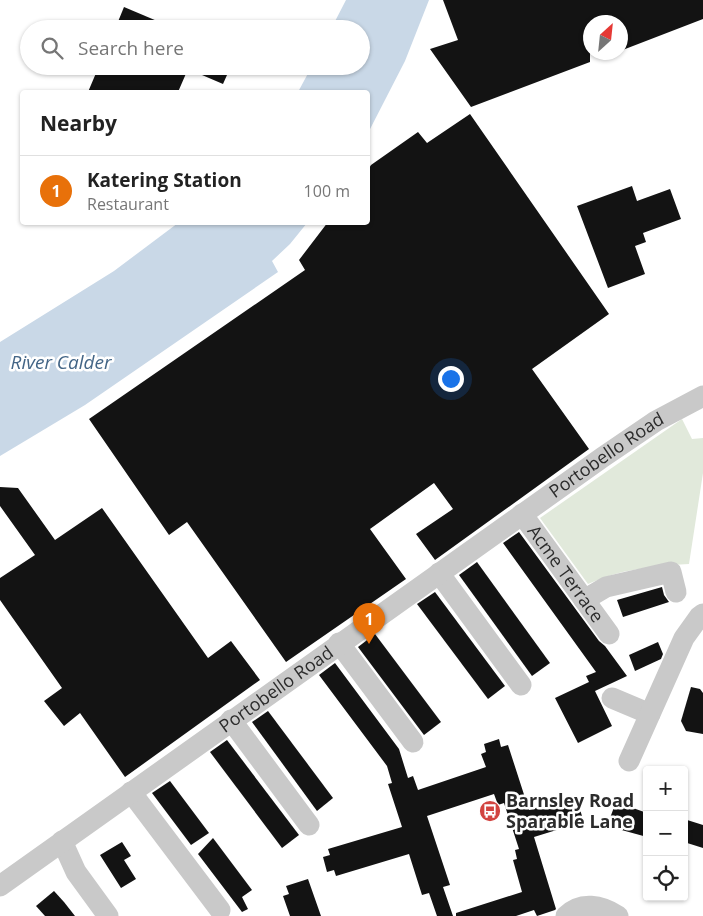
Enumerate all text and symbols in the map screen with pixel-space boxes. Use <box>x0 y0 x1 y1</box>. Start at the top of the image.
north arrow <box>583 15 628 60</box>
search box <box>20 20 370 75</box>
icon: search <box>38 34 66 62</box>
text: Search here <box>78 35 184 61</box>
text: Nearby <box>40 109 117 137</box>
text: Katering Station <box>87 167 242 193</box>
text: 1 <box>51 180 61 202</box>
text: 100 m <box>304 180 350 202</box>
text: Restaurant <box>87 193 169 215</box>
water label: River Calder <box>11 349 113 375</box>
your location <box>438 366 464 392</box>
street label: Portobello Road <box>544 406 668 503</box>
street label: Acme Terrace <box>523 520 610 627</box>
pin: 1 <box>353 603 385 644</box>
street label: Portobello Road <box>214 640 338 738</box>
map controls <box>643 766 688 901</box>
button: + <box>643 766 688 811</box>
place label: Barnsley Road Sparable Lane <box>506 788 634 833</box>
bus stop icon: Barnsley Road Sparable Lane <box>478 799 502 823</box>
button: − <box>643 811 688 856</box>
button: locate <box>643 856 688 901</box>

